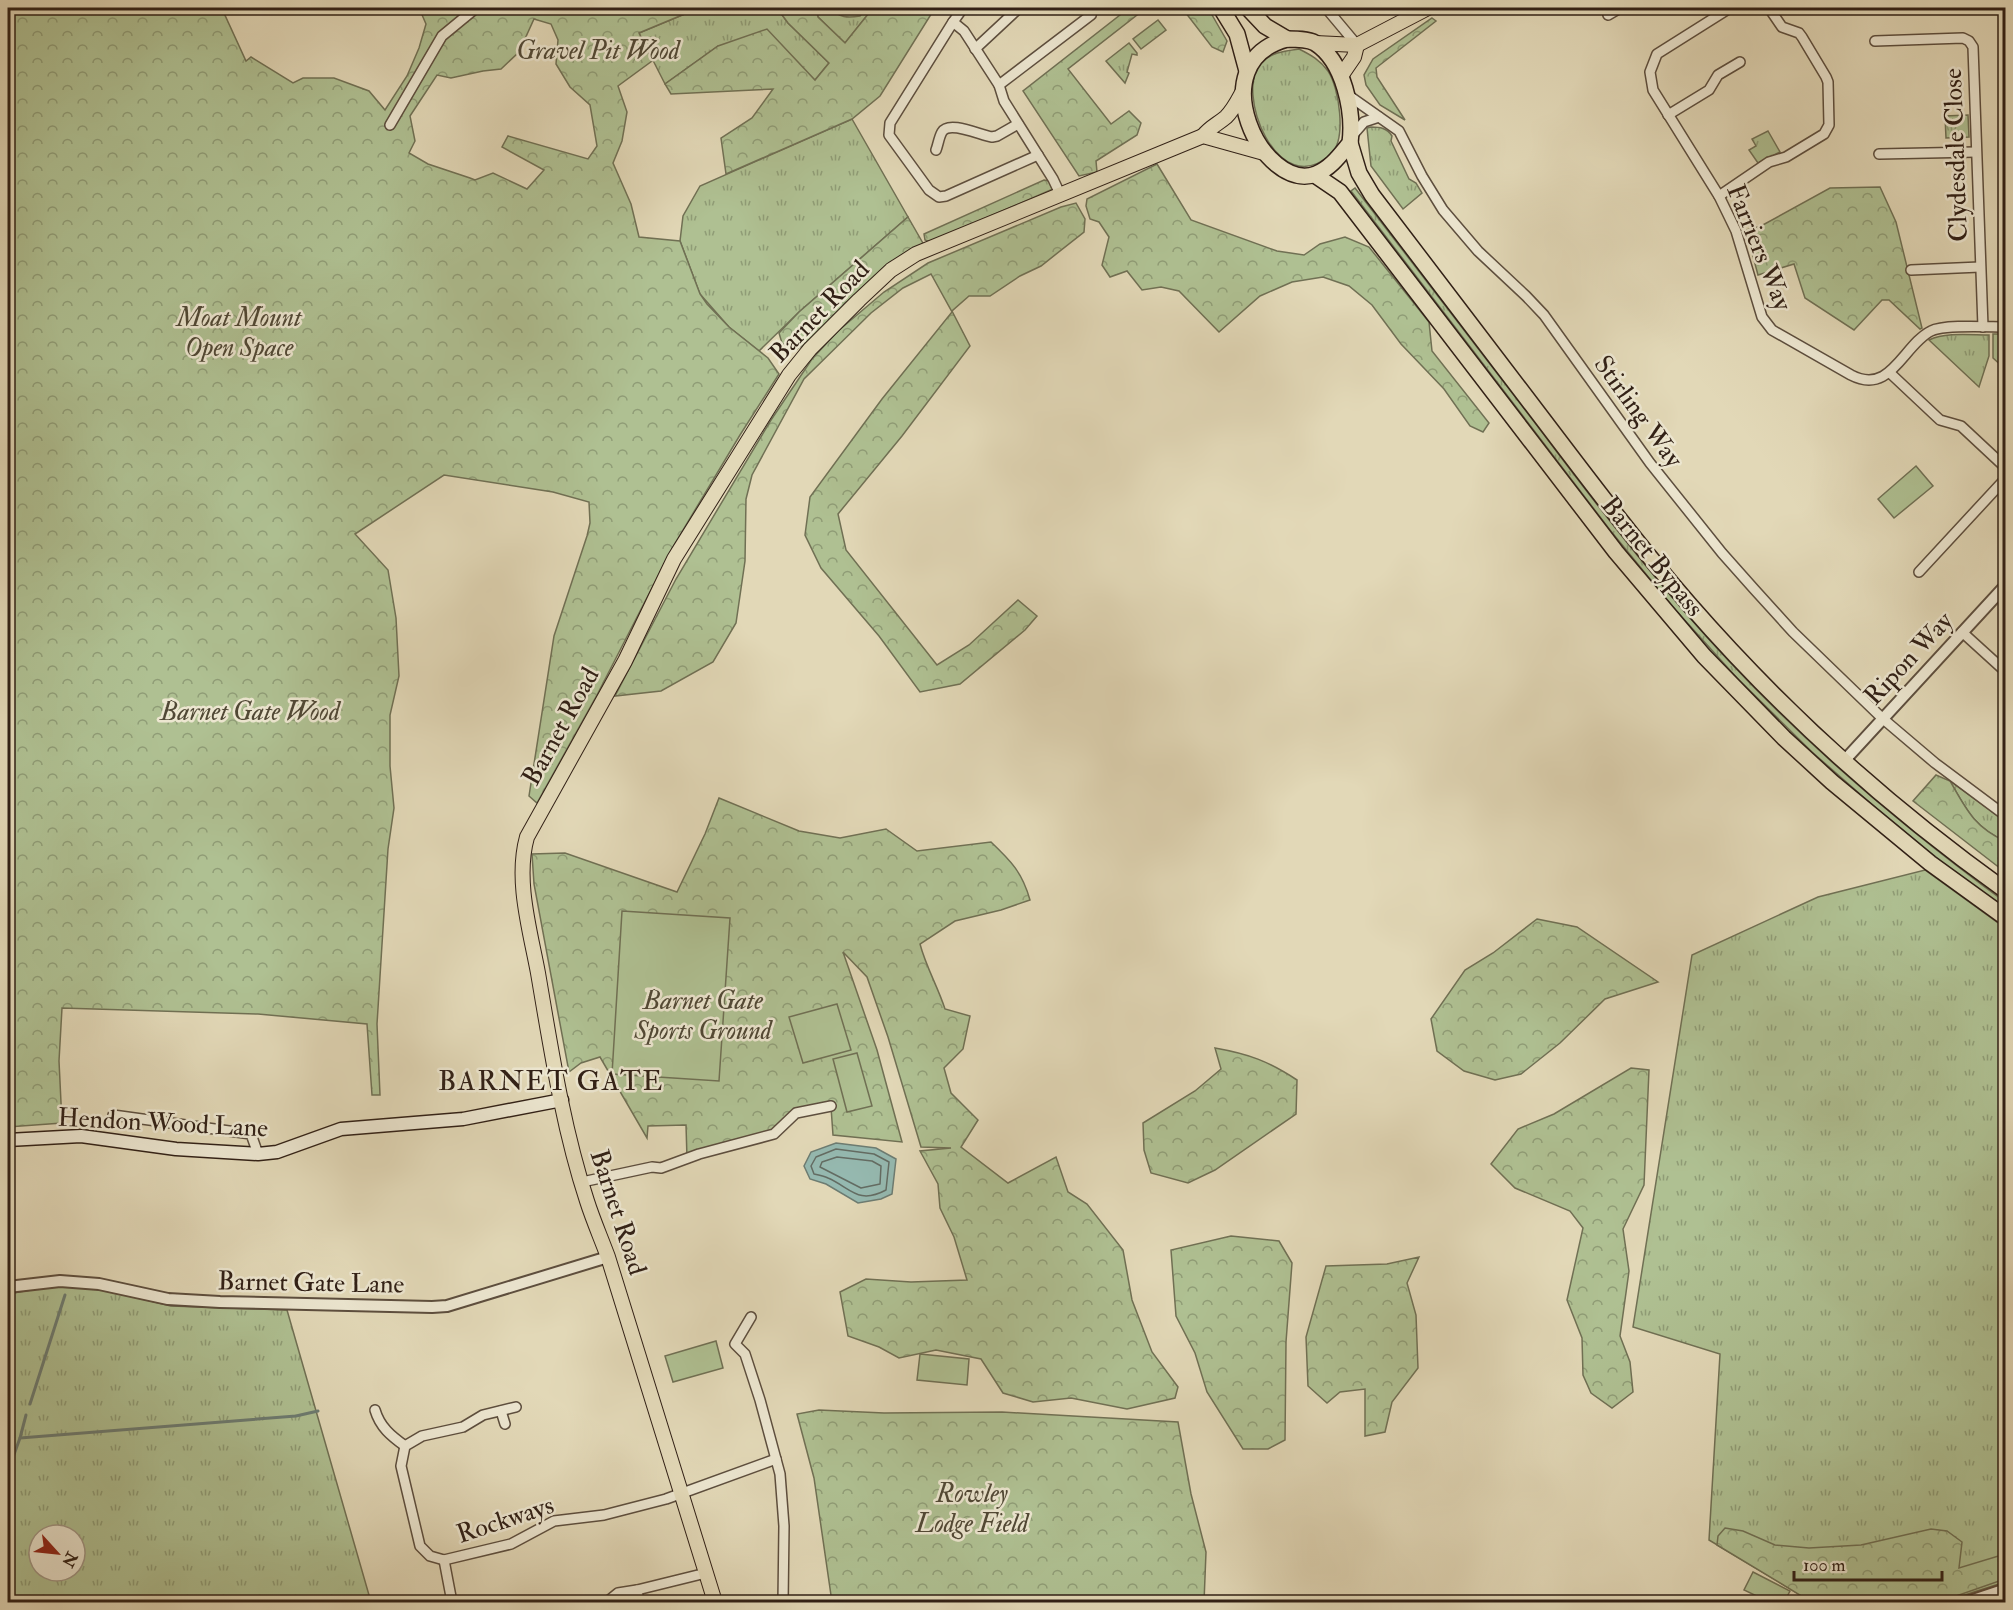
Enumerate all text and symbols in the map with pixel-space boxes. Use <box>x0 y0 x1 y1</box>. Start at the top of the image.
park label: Gravel Pit Wood <box>516 35 682 67</box>
street label: Clydesdale Close <box>1937 68 1975 242</box>
street label: Farriers Way <box>1719 180 1799 316</box>
street label: Barnet Road <box>763 254 877 370</box>
park label: Moat Mount Open Space <box>174 302 303 364</box>
street label: Stirling Way <box>1587 349 1690 474</box>
street label: Barnet Bypass <box>1593 490 1711 624</box>
street label: Ripon Way <box>1857 605 1961 713</box>
street label: Barnet Road <box>515 662 606 791</box>
park label: Barnet Gate Wood <box>158 696 342 728</box>
park label: Barnet Gate Sports Ground <box>633 985 774 1047</box>
district label: BARNET GATE <box>438 1064 664 1099</box>
street label: Hendon Wood Lane <box>57 1102 269 1144</box>
street label: Barnet Road <box>583 1146 653 1279</box>
street label: Barnet Gate Lane <box>217 1265 405 1301</box>
park label: Rowley Lodge Field <box>914 1478 1031 1540</box>
street label: Rockways <box>453 1489 558 1551</box>
north arrow <box>27 1523 87 1583</box>
scale bar <box>1794 1544 1942 1582</box>
text: N <box>57 1548 82 1571</box>
text: 100 m <box>1803 1554 1846 1577</box>

